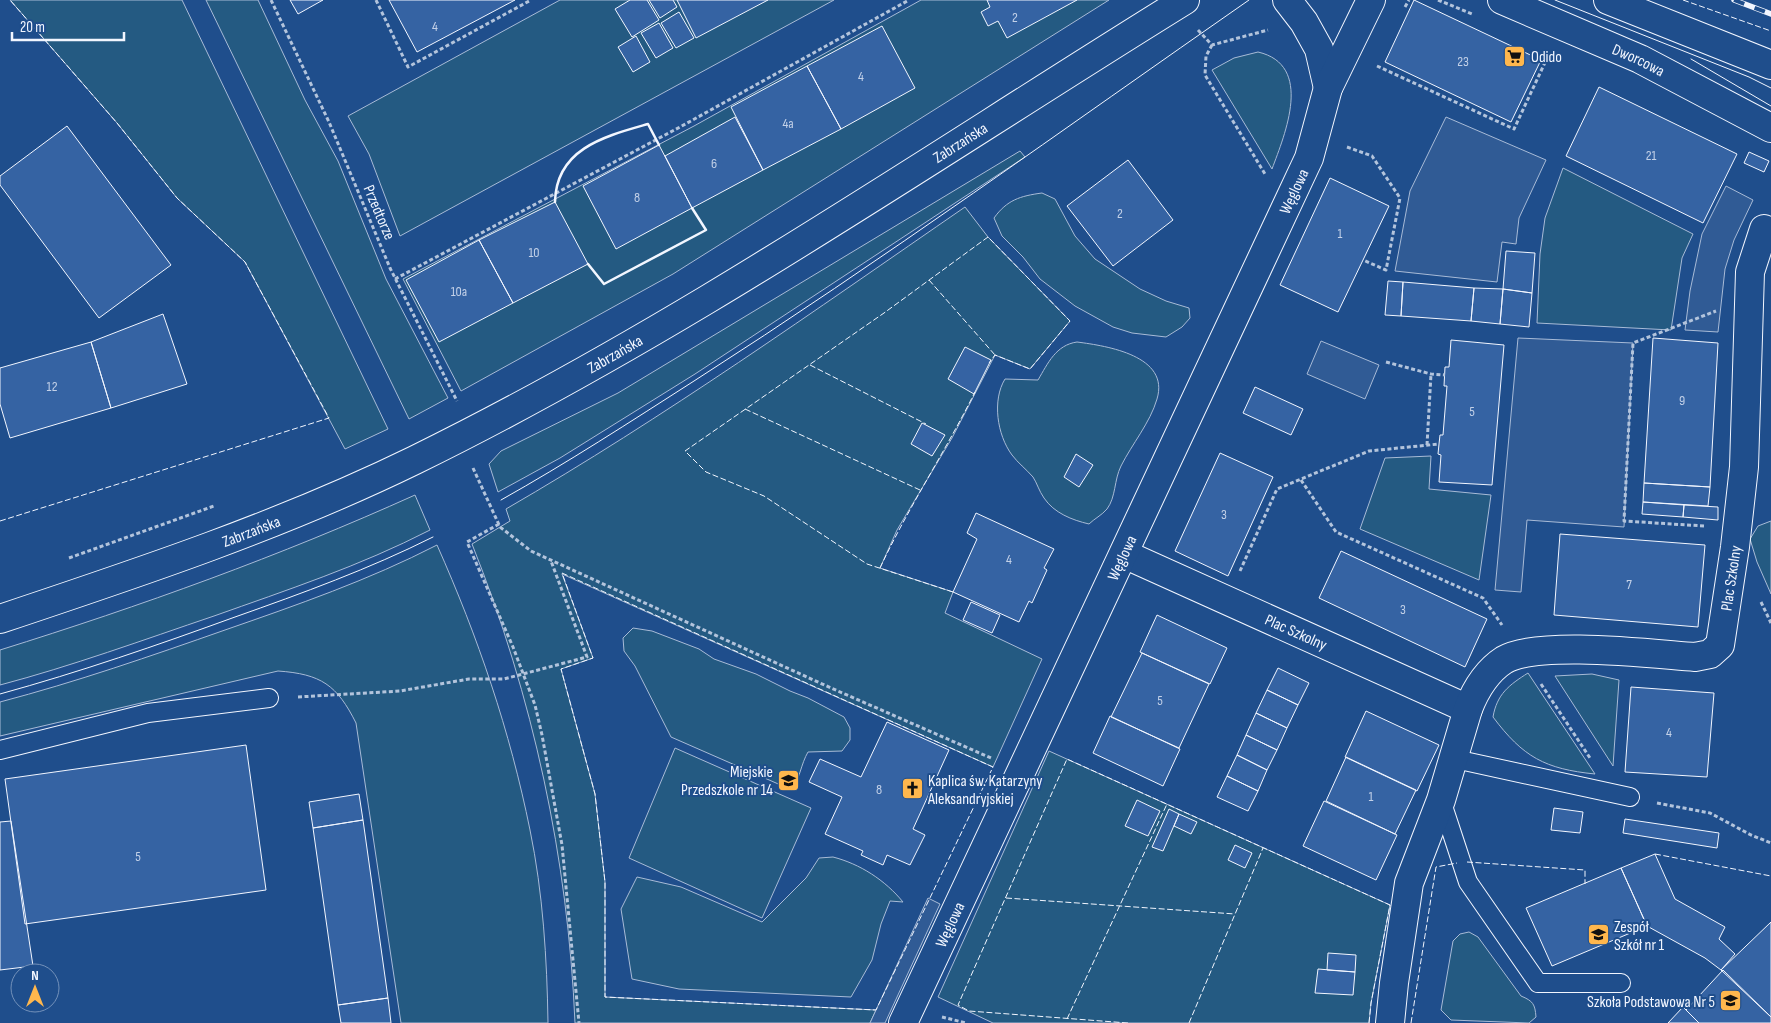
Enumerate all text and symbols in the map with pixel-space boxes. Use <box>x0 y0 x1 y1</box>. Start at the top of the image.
house number: 2 <box>1012 9 1018 26</box>
scale bar <box>12 10 125 42</box>
text: 20 m <box>20 18 45 37</box>
house number: 4 <box>432 18 438 35</box>
street label: Dworcowa <box>1609 40 1667 81</box>
supermarket icon: Odido <box>1503 44 1527 68</box>
place label: Odido <box>1531 48 1562 67</box>
house number: 23 <box>1457 53 1469 70</box>
house number: 4 <box>858 68 864 85</box>
house number: 4a <box>782 115 794 132</box>
street label: Zabrzańska <box>930 119 991 168</box>
house number: 21 <box>1646 147 1656 164</box>
house number: 6 <box>711 155 717 172</box>
street label: Węglowa <box>1276 166 1314 217</box>
street label: Przedtorze <box>359 182 399 243</box>
house number: 8 <box>634 189 640 206</box>
house number: 2 <box>1117 205 1123 222</box>
house number: 1 <box>1338 225 1343 242</box>
house number: 10 <box>528 244 540 261</box>
house number: 10a <box>451 283 467 300</box>
street label: Zabrzańska <box>584 332 646 378</box>
house number: 12 <box>47 378 58 395</box>
house number: 9 <box>1679 392 1685 409</box>
house number: 5 <box>1469 403 1475 420</box>
house number: 3 <box>1221 506 1227 523</box>
street label: Zabrzańska <box>220 512 283 552</box>
street label: Węglowa <box>1104 533 1141 584</box>
street label: Plac Szkolny <box>1717 544 1746 612</box>
house number: 4 <box>1006 551 1012 568</box>
house number: 7 <box>1626 576 1632 593</box>
house number: 3 <box>1400 601 1406 618</box>
street label: Plac Szkolny <box>1262 611 1330 655</box>
house number: 5 <box>1157 692 1163 709</box>
house number: 4 <box>1666 724 1672 741</box>
place label: Miejskie Przedszkole nr 14 <box>681 763 773 800</box>
school or university icon: Miejskie Przedszkole nr 14 <box>777 768 801 792</box>
place label: Kaplica św. Katarzyny Aleksandryjskiej <box>927 772 1042 809</box>
church icon: Kaplica św. Katarzyny Aleksandryjskiej <box>900 777 924 801</box>
house number: 8 <box>876 781 882 798</box>
house number: 1 <box>1369 788 1374 805</box>
house number: 5 <box>135 848 141 865</box>
street label: Węglowa <box>932 899 969 951</box>
place label: Zespół Szkół nr 1 <box>1614 918 1665 955</box>
school or university icon: Zespół Szkół nr 1 <box>1586 923 1610 947</box>
north arrow <box>10 963 60 1013</box>
text: N <box>31 967 39 984</box>
school or university icon: Szkoła Podstawowa Nr 5 <box>1719 989 1743 1013</box>
place label: Szkoła Podstawowa Nr 5 <box>1587 993 1715 1012</box>

